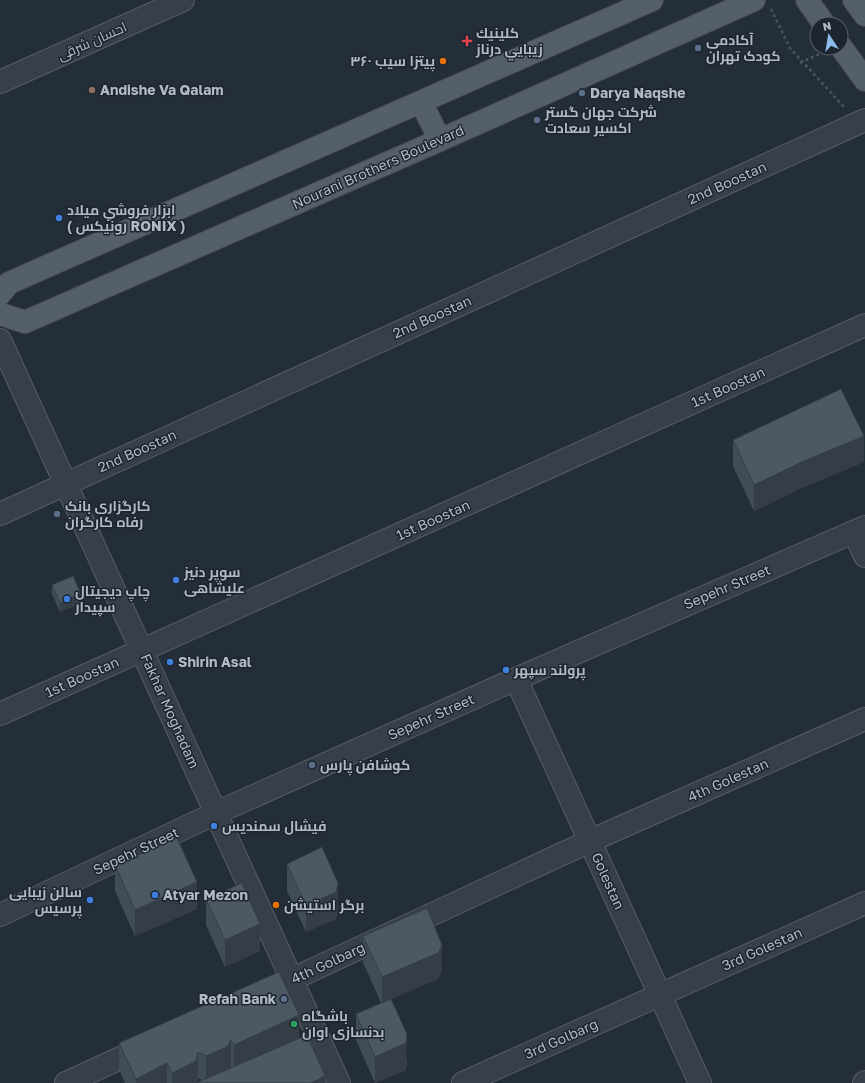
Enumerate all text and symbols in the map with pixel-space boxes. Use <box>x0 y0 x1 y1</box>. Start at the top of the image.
north arrow <box>809 16 849 56</box>
street label: احسان شرقی <box>54 18 129 63</box>
text: N <box>821 19 832 33</box>
place label: كلينيك زيبايي درناز <box>475 24 543 61</box>
place label: آکادمی کودک تهران <box>706 31 780 65</box>
marker: كلينيك زيبايي درناز <box>461 35 473 47</box>
marker: آکادمی کودک تهران <box>693 43 703 53</box>
place label: پیتزا سیب ٣۶٠ <box>350 52 435 72</box>
marker: پیتزا سیب ٣۶٠ <box>438 56 448 66</box>
place label: Andishe Va Qalam <box>100 81 224 98</box>
place label: Darya Naqshe <box>590 84 685 101</box>
marker: Andishe Va Qalam <box>87 85 97 95</box>
marker: Darya Naqshe <box>577 88 587 98</box>
place label: شرکت جهان گستر اکسیر سعادت <box>544 103 657 137</box>
marker: شرکت جهان گستر اکسیر سعادت <box>532 115 542 125</box>
street label: Nourani Brothers Boulevard <box>289 121 466 212</box>
street label: 2nd Boostan <box>685 158 769 208</box>
place label: ابزار فروشي ميلاد ( رونیکس RONIX ) <box>67 201 185 235</box>
marker: ابزار فروشي ميلاد ( رونیکس RONIX ) <box>54 213 64 223</box>
street label: 2nd Boostan <box>390 292 474 342</box>
street label: 1st Boostan <box>688 363 767 410</box>
street label: 2nd Boostan <box>95 426 179 476</box>
street label: 1st Boostan <box>393 496 472 543</box>
place label: کارگزاری بانک رفاه کارگران <box>65 497 151 531</box>
marker: کارگزاری بانک رفاه کارگران <box>52 509 62 519</box>
street label: Sepehr Street <box>681 561 773 612</box>
place label: سوپر دنيز عليشاهى <box>183 563 245 597</box>
marker: سوپر دنيز عليشاهى <box>171 575 181 585</box>
place label: چاپ دیجیتال سپیدار <box>74 582 150 617</box>
marker: چاپ دیجیتال سپیدار <box>62 594 72 604</box>
street label: Fakhar Moghadam <box>138 651 203 771</box>
street label: 1st Boostan <box>42 653 121 700</box>
place label: Shirin Asal <box>178 653 252 670</box>
marker: Shirin Asal <box>165 657 175 667</box>
place label: پرولند سپهر <box>513 661 586 681</box>
marker: پرولند سپهر <box>501 665 511 675</box>
street label: Sepehr Street <box>385 690 477 743</box>
street label: 4th Golestan <box>685 754 771 805</box>
place label: کوشافن پارس <box>320 756 410 776</box>
marker: کوشافن پارس <box>307 760 317 770</box>
place label: فیشال سمندیس <box>222 817 327 835</box>
marker: فیشال سمندیس <box>209 821 219 831</box>
street label: Sepehr Street <box>90 823 181 878</box>
street label: Golestan <box>588 850 628 912</box>
place label: سالن زیبایی پرسیس <box>9 883 82 919</box>
place label: Atyar Mezon <box>163 886 248 903</box>
marker: Atyar Mezon <box>150 890 160 900</box>
marker: سالن زیبایی پرسیس <box>85 895 95 905</box>
place label: برگر استیشن <box>284 896 364 914</box>
marker: برگر استیشن <box>271 900 281 910</box>
street label: 3rd Golestan <box>719 923 804 974</box>
street label: 4th Golbarg <box>288 938 367 987</box>
place label: Refah Bank <box>199 990 276 1007</box>
marker: Refah Bank <box>279 994 289 1004</box>
place label: باشگاه بدنسازی اوان <box>302 1007 384 1041</box>
street label: 3rd Golbarg <box>521 1015 600 1062</box>
marker: باشگاه بدنسازی اوان <box>289 1019 299 1029</box>

